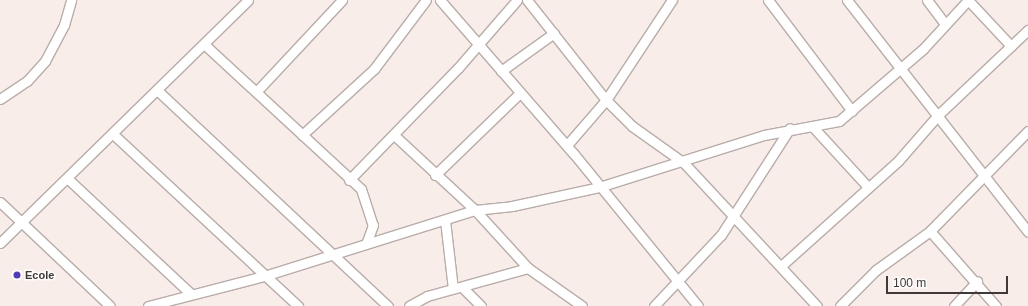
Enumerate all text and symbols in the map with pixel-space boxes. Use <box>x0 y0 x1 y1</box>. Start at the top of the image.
place label: Ecole <box>25 268 54 282</box>
scale bar <box>888 268 1010 294</box>
marker: Ecole <box>12 270 22 280</box>
text: 100 m <box>893 276 926 290</box>

